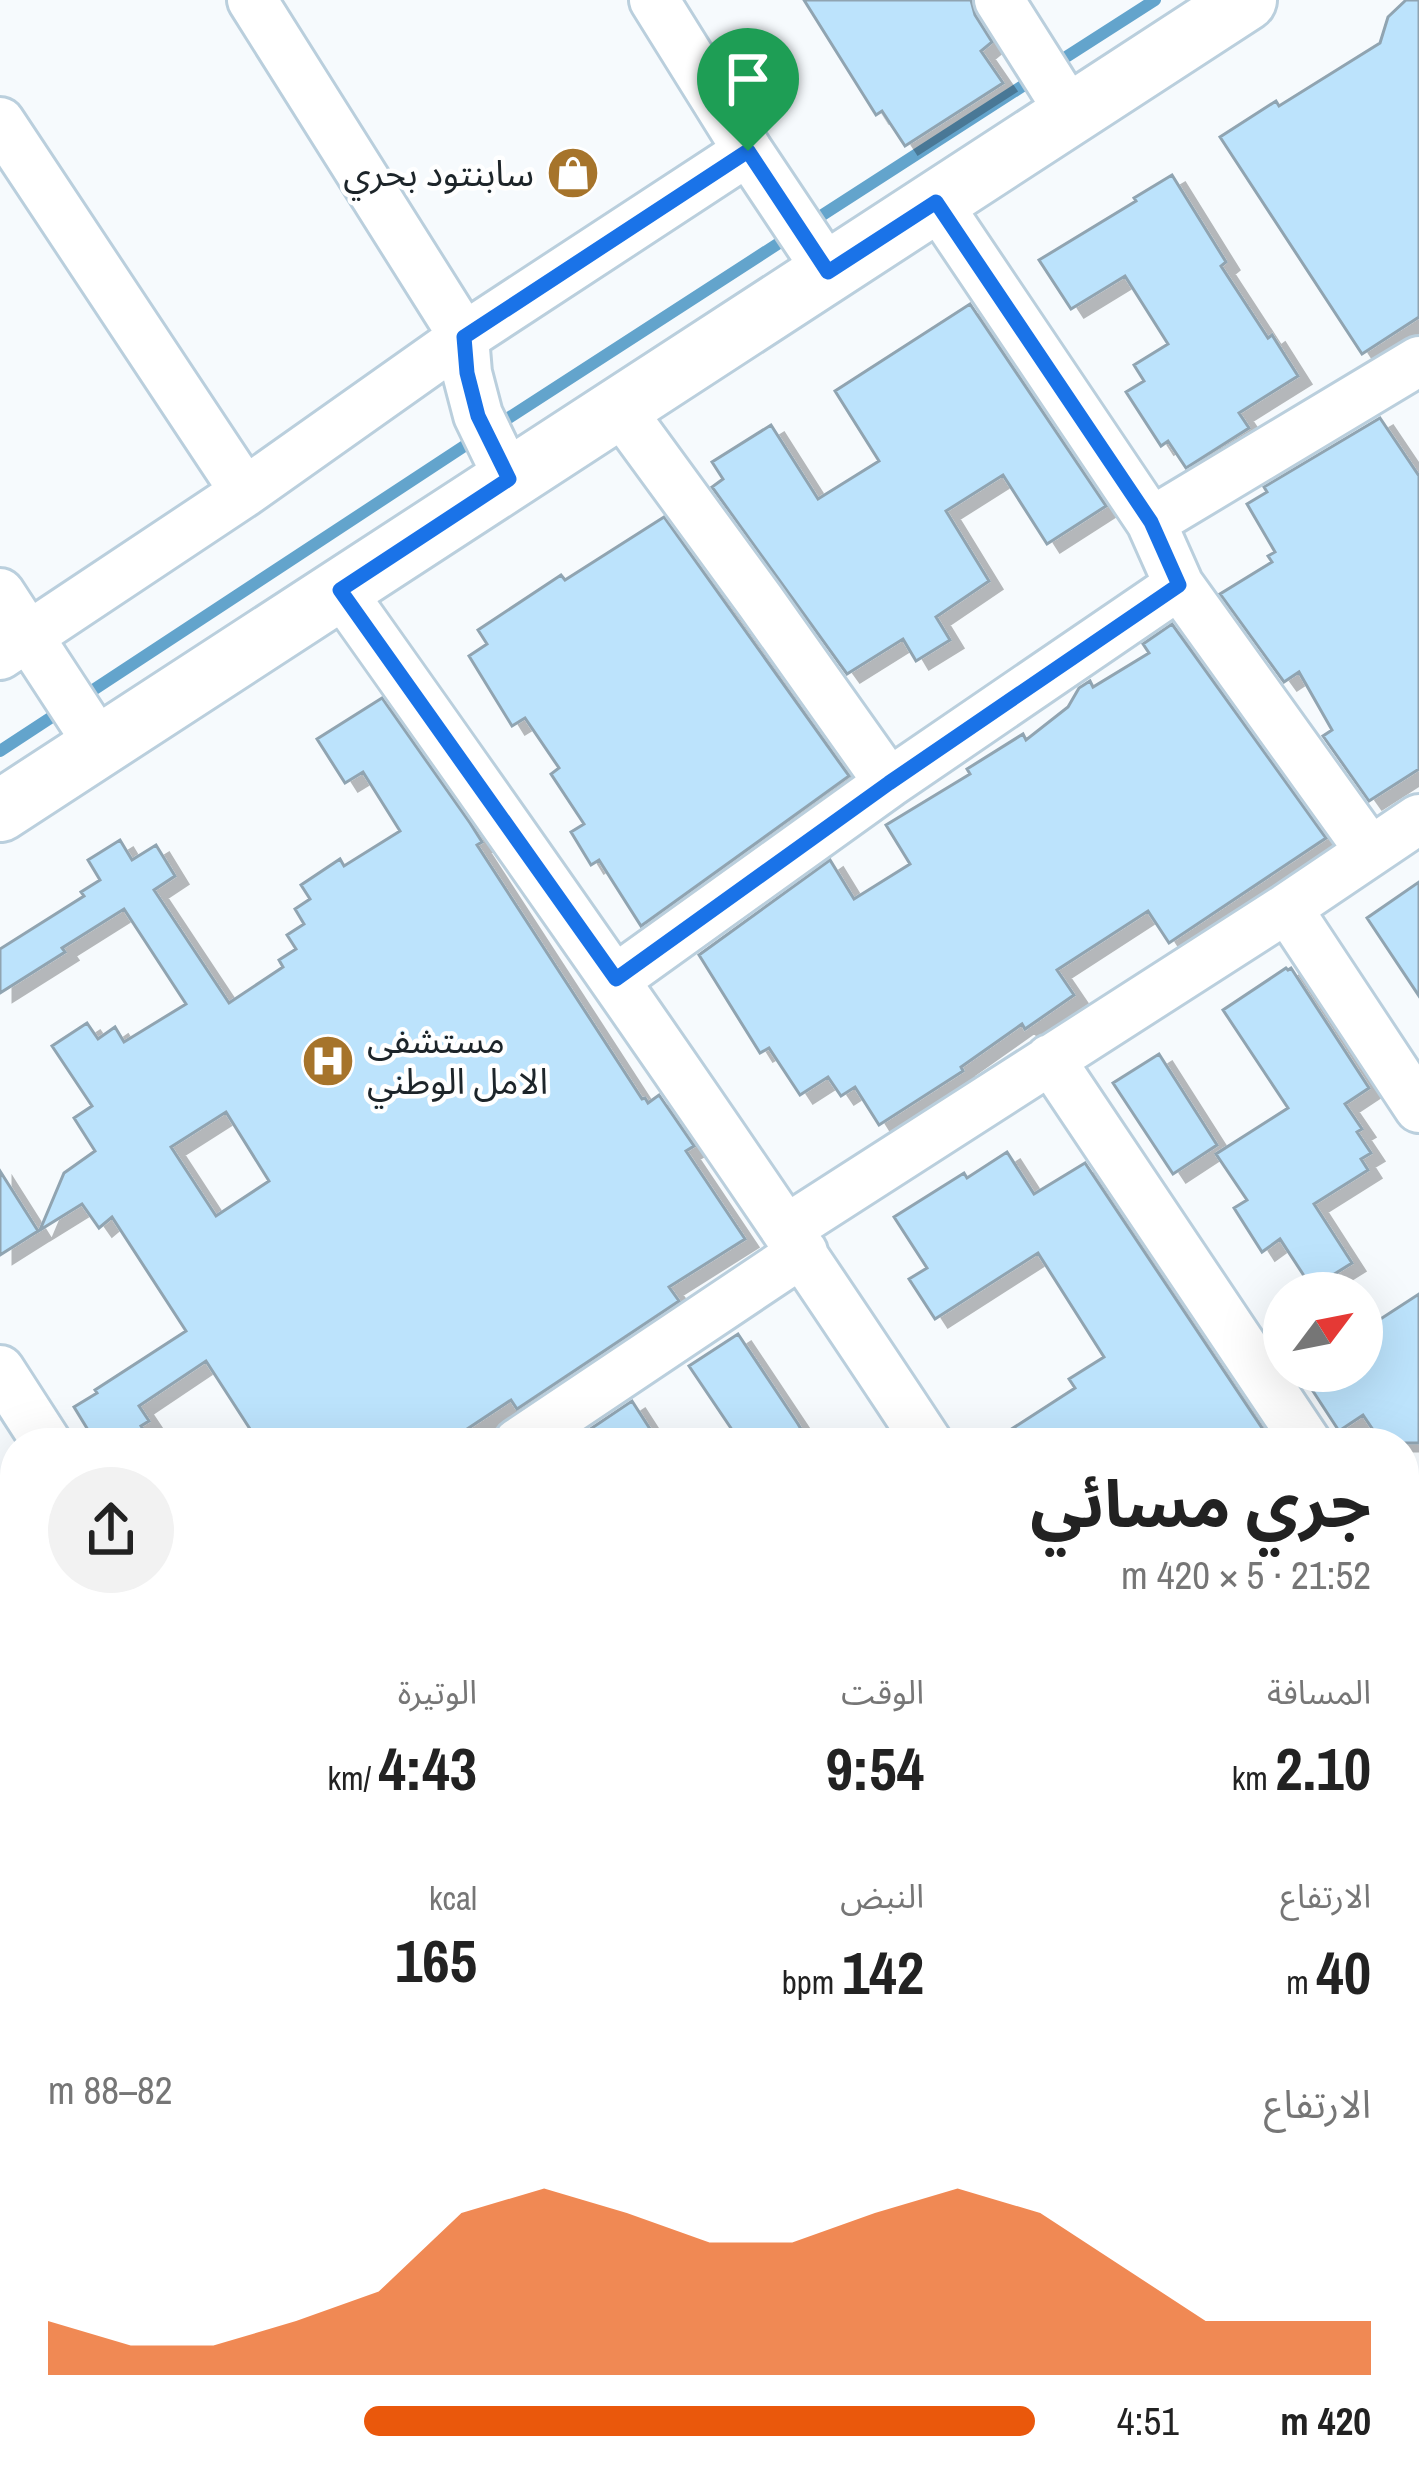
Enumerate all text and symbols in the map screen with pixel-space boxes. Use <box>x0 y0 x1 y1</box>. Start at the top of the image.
pin <box>697 28 799 151</box>
icon: arrive <box>715 46 781 112</box>
shop icon: سابنتود بحري <box>545 145 601 201</box>
place label: سابنتود بحري <box>343 149 534 201</box>
place label: مستشفى الامل الوطني <box>367 1016 548 1109</box>
hospital icon: مستشفى الامل الوطني <box>300 1033 356 1089</box>
north arrow <box>1263 1272 1383 1392</box>
map controls <box>1263 1272 1383 1392</box>
text: جري مسائي <box>1030 1459 1371 1548</box>
button: share <box>48 1467 174 1593</box>
text: 21:52 · 5 × 420 m <box>1121 1549 1371 1601</box>
text: الوتيرة <box>398 1670 477 1714</box>
text: الوقت <box>841 1670 924 1714</box>
text: المسافة <box>1267 1670 1371 1714</box>
text: 4:43 <box>379 1728 477 1809</box>
text: 9:54 <box>826 1728 924 1809</box>
text: 2.10 <box>1275 1728 1371 1809</box>
text: /km <box>327 1756 379 1800</box>
text: km <box>1232 1756 1275 1800</box>
text: النبض <box>840 1874 924 1918</box>
text: الارتفاع <box>1280 1874 1371 1918</box>
text: kcal <box>429 1876 477 1920</box>
text: 165 <box>395 1920 477 2001</box>
text: 142 <box>842 1932 924 2013</box>
text: 40 <box>1316 1932 1371 2013</box>
text: bpm <box>782 1960 842 2004</box>
text: m <box>1286 1960 1316 2004</box>
text: 82–88 m <box>48 2064 173 2116</box>
text: الارتفاع <box>1264 2078 1371 2130</box>
text: 4:51 <box>1117 2395 1179 2447</box>
text: 420 m <box>1280 2395 1371 2447</box>

